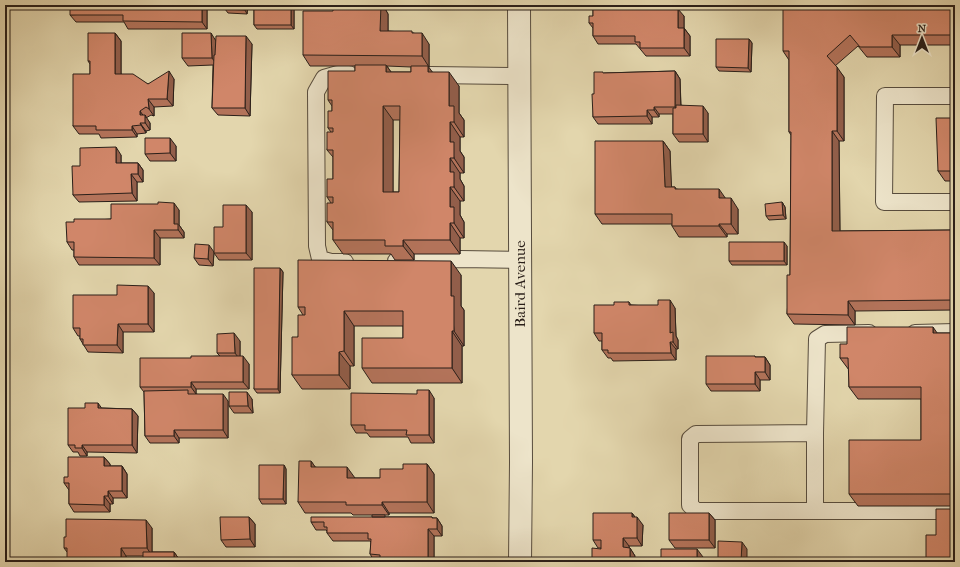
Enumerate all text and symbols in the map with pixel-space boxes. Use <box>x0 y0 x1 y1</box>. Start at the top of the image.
north arrow <box>902 18 942 58</box>
text: N <box>918 22 927 35</box>
street label: Baird Avenue <box>511 240 529 328</box>

